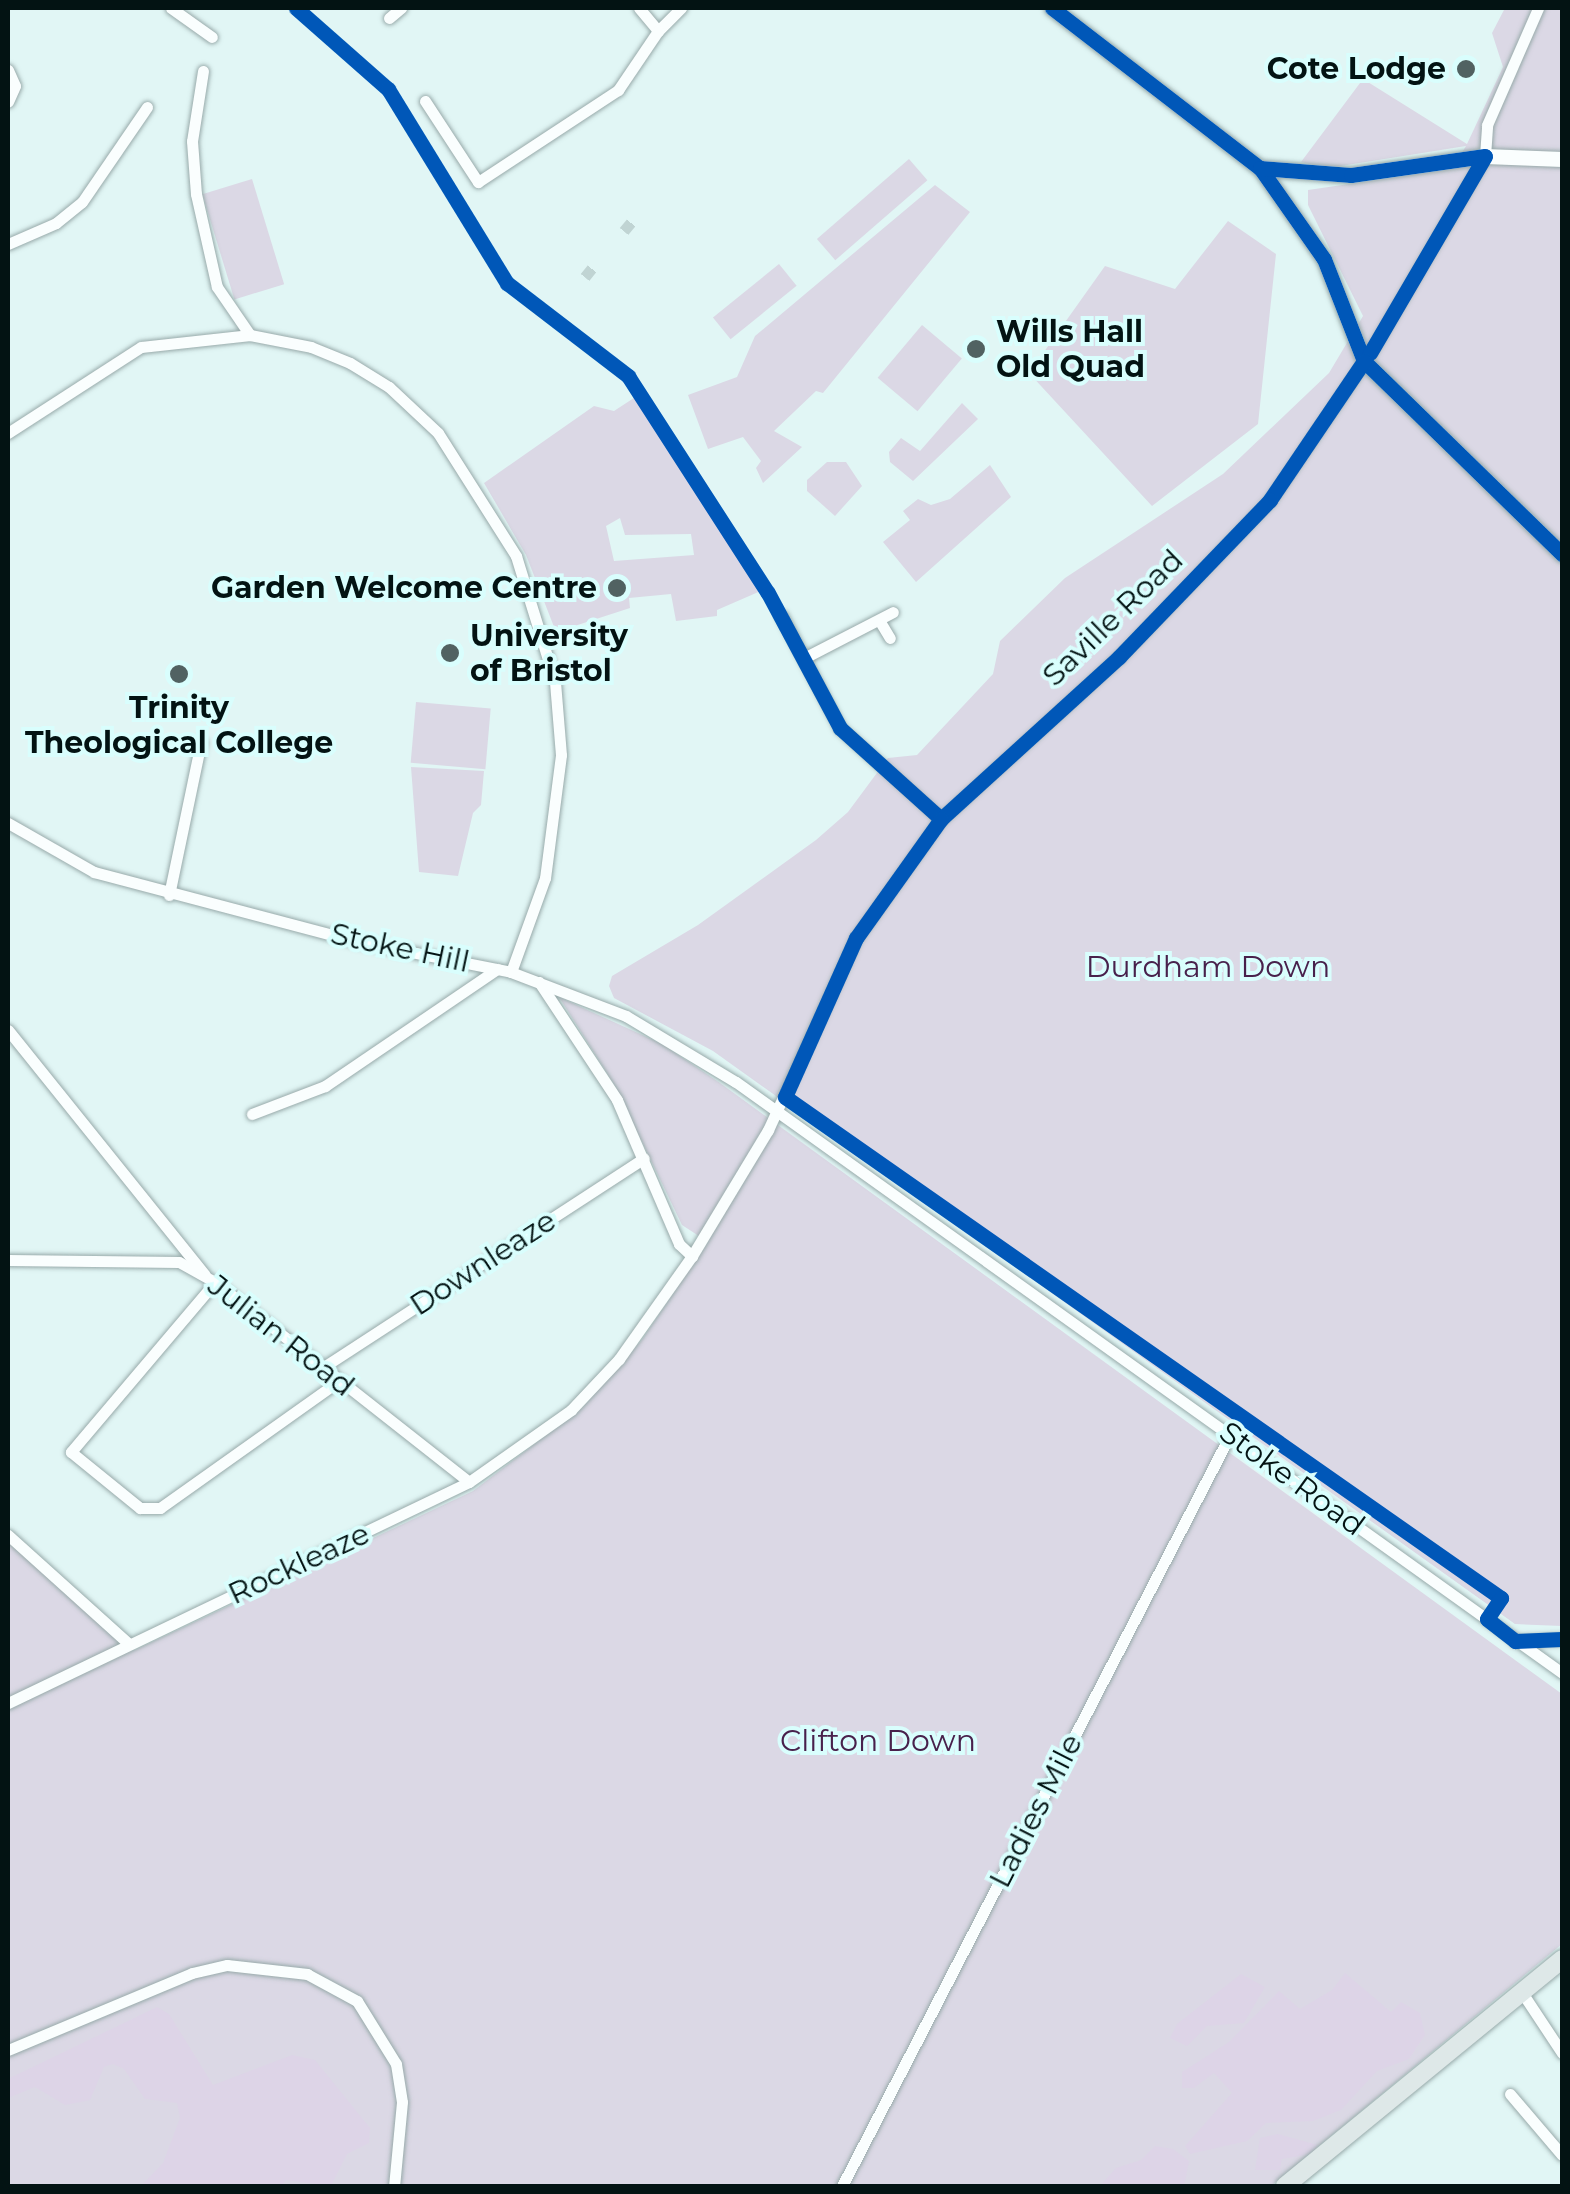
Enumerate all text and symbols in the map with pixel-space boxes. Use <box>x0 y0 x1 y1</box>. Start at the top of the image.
place label: Cote Lodge <box>1267 51 1446 87</box>
marker: Cote Lodge <box>1455 58 1477 80</box>
place label: Wills Hall Old Quad <box>996 314 1145 384</box>
marker: Wills Hall Old Quad <box>965 338 987 360</box>
street label: Saville Road <box>1035 542 1191 694</box>
place label: Garden Welcome Centre <box>211 570 597 606</box>
marker: Garden Welcome Centre <box>606 577 628 599</box>
place label: University of Bristol <box>470 618 628 688</box>
marker: University of Bristol <box>439 642 461 664</box>
marker: Trinity Theological College <box>168 663 190 685</box>
place label: Trinity Theological College <box>25 690 333 760</box>
street label: Stoke Hill <box>327 916 473 980</box>
park label: Durdham Down <box>1086 949 1330 985</box>
street label: Downleaze <box>403 1203 563 1323</box>
street label: Julian Road <box>201 1268 361 1404</box>
street label: Stoke Road <box>1212 1414 1372 1544</box>
street label: Rockleaze <box>223 1516 375 1612</box>
park label: Clifton Down <box>780 1723 976 1759</box>
street label: Ladies Mile <box>982 1728 1090 1894</box>

